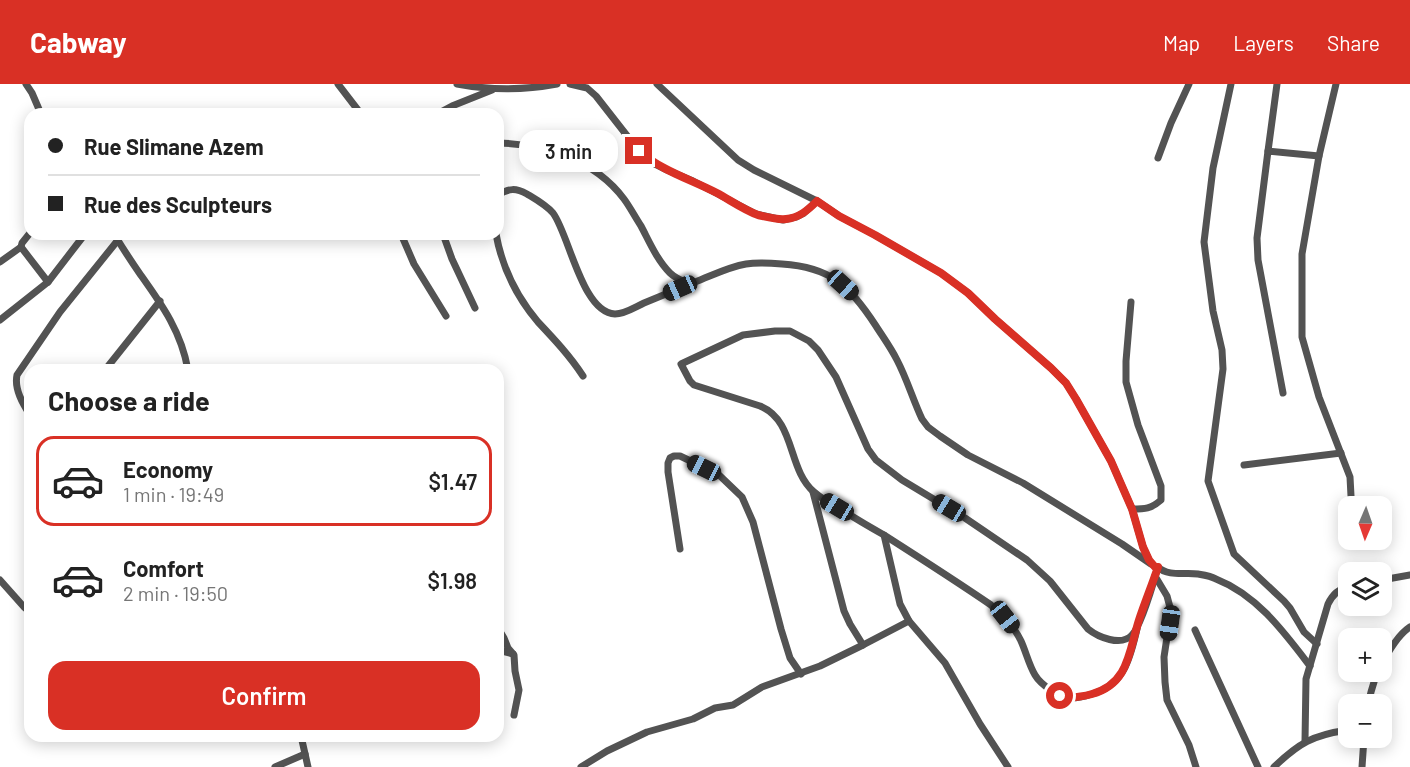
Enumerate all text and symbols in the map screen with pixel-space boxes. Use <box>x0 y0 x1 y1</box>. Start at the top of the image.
text: Cabway <box>30 25 127 59</box>
text: Map <box>1163 30 1200 55</box>
text: Layers <box>1233 30 1294 55</box>
text: Share <box>1327 30 1380 55</box>
callout: 3 min <box>519 130 618 172</box>
text: Rue Slimane Azem <box>84 133 264 159</box>
route end <box>625 137 652 164</box>
text: 3 min <box>545 139 592 163</box>
text: Rue des Sculpteurs <box>84 191 272 217</box>
car <box>824 266 862 304</box>
car <box>660 272 700 304</box>
text: Choose a ride <box>48 384 210 416</box>
car <box>684 452 724 484</box>
icon: car <box>51 454 105 508</box>
text: Economy <box>123 456 213 482</box>
text: $1.47 <box>428 468 477 494</box>
text: 1 min · 19:49 <box>123 482 224 506</box>
car <box>817 490 857 524</box>
car <box>929 491 969 525</box>
north arrow <box>1338 496 1392 550</box>
map controls <box>1338 496 1392 748</box>
icon: car <box>51 553 105 607</box>
text: Comfort <box>123 555 204 581</box>
button: layers <box>1338 562 1392 616</box>
text: $1.98 <box>427 567 477 593</box>
text: 2 min · 19:50 <box>123 581 228 605</box>
car <box>987 597 1023 637</box>
car <box>1159 604 1181 642</box>
button: + <box>1338 628 1392 682</box>
button: Confirm <box>48 661 480 730</box>
route start <box>1046 682 1073 709</box>
button: − <box>1338 694 1392 748</box>

